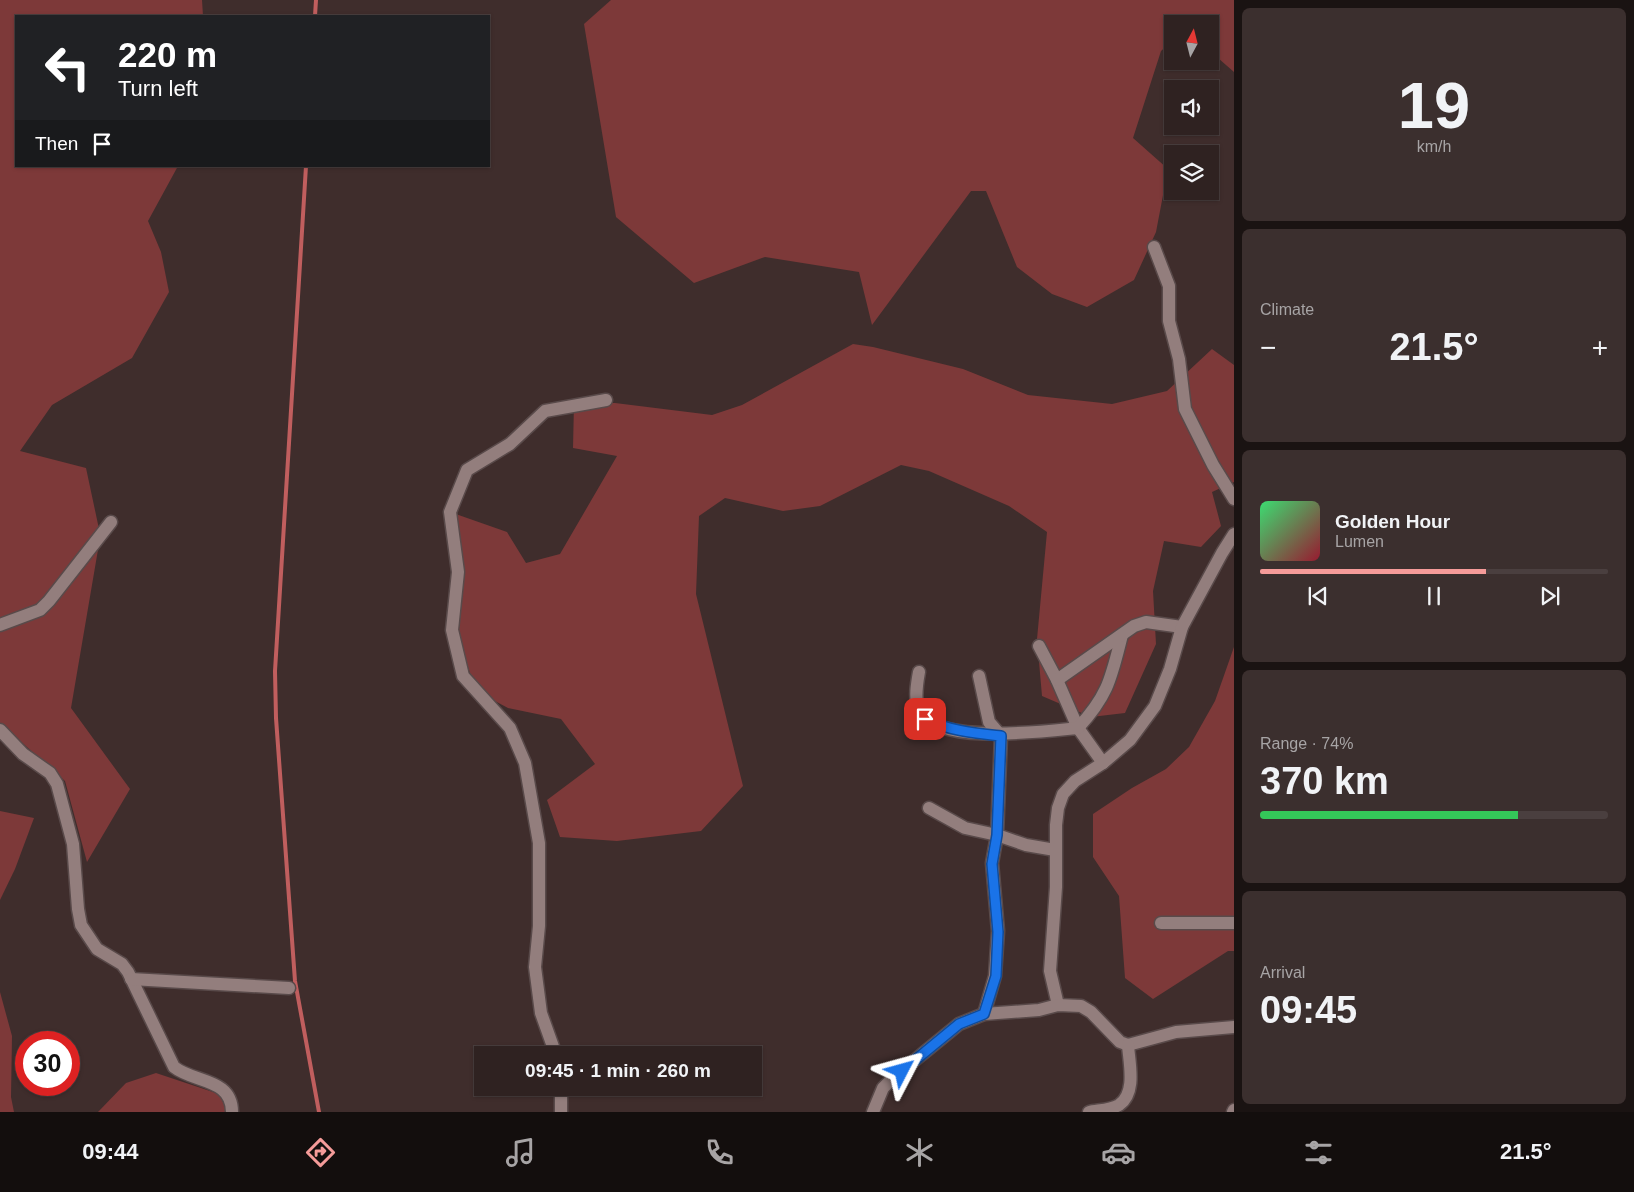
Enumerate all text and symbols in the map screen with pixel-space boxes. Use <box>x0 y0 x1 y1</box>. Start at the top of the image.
north arrow <box>1164 15 1219 70</box>
map controls <box>1164 15 1219 200</box>
icon: left <box>35 35 100 100</box>
text: 220 m <box>118 35 217 74</box>
text: 19 <box>1398 69 1470 142</box>
text: Turn left <box>118 76 198 101</box>
button: sound <box>1164 80 1219 135</box>
icon: arrive <box>88 130 116 158</box>
text: Then <box>35 133 78 154</box>
text: km/h <box>1417 138 1451 155</box>
button: layers <box>1164 145 1219 200</box>
text: Climate <box>1260 301 1314 318</box>
text: 21.5° <box>1389 326 1479 368</box>
text: − <box>1260 332 1276 363</box>
text: + <box>1592 332 1608 363</box>
text: Golden Hour <box>1335 511 1450 532</box>
text: Lumen <box>1335 533 1384 550</box>
icon: previous <box>1304 582 1332 610</box>
icon: pause <box>1420 582 1448 610</box>
icon: next <box>1536 582 1564 610</box>
pin <box>904 698 946 740</box>
icon: arrive <box>911 705 939 733</box>
text: Range · 74% <box>1260 735 1353 752</box>
text: 370 km <box>1260 760 1389 802</box>
text: Arrival <box>1260 964 1305 981</box>
text: 09:45 <box>1260 989 1357 1031</box>
speed limit sign: 30 <box>15 1031 80 1096</box>
position arrow <box>875 1044 927 1096</box>
text: 09:45 · 1 min · 260 m <box>525 1060 711 1081</box>
icon: directions <box>303 1135 338 1170</box>
icon: music <box>503 1135 538 1170</box>
icon: phone <box>702 1135 737 1170</box>
icon: climate <box>902 1135 937 1170</box>
icon: car <box>1101 1135 1136 1170</box>
icon: filters <box>1301 1135 1336 1170</box>
text: 09:44 <box>82 1139 139 1164</box>
text: 21.5° <box>1500 1139 1552 1164</box>

